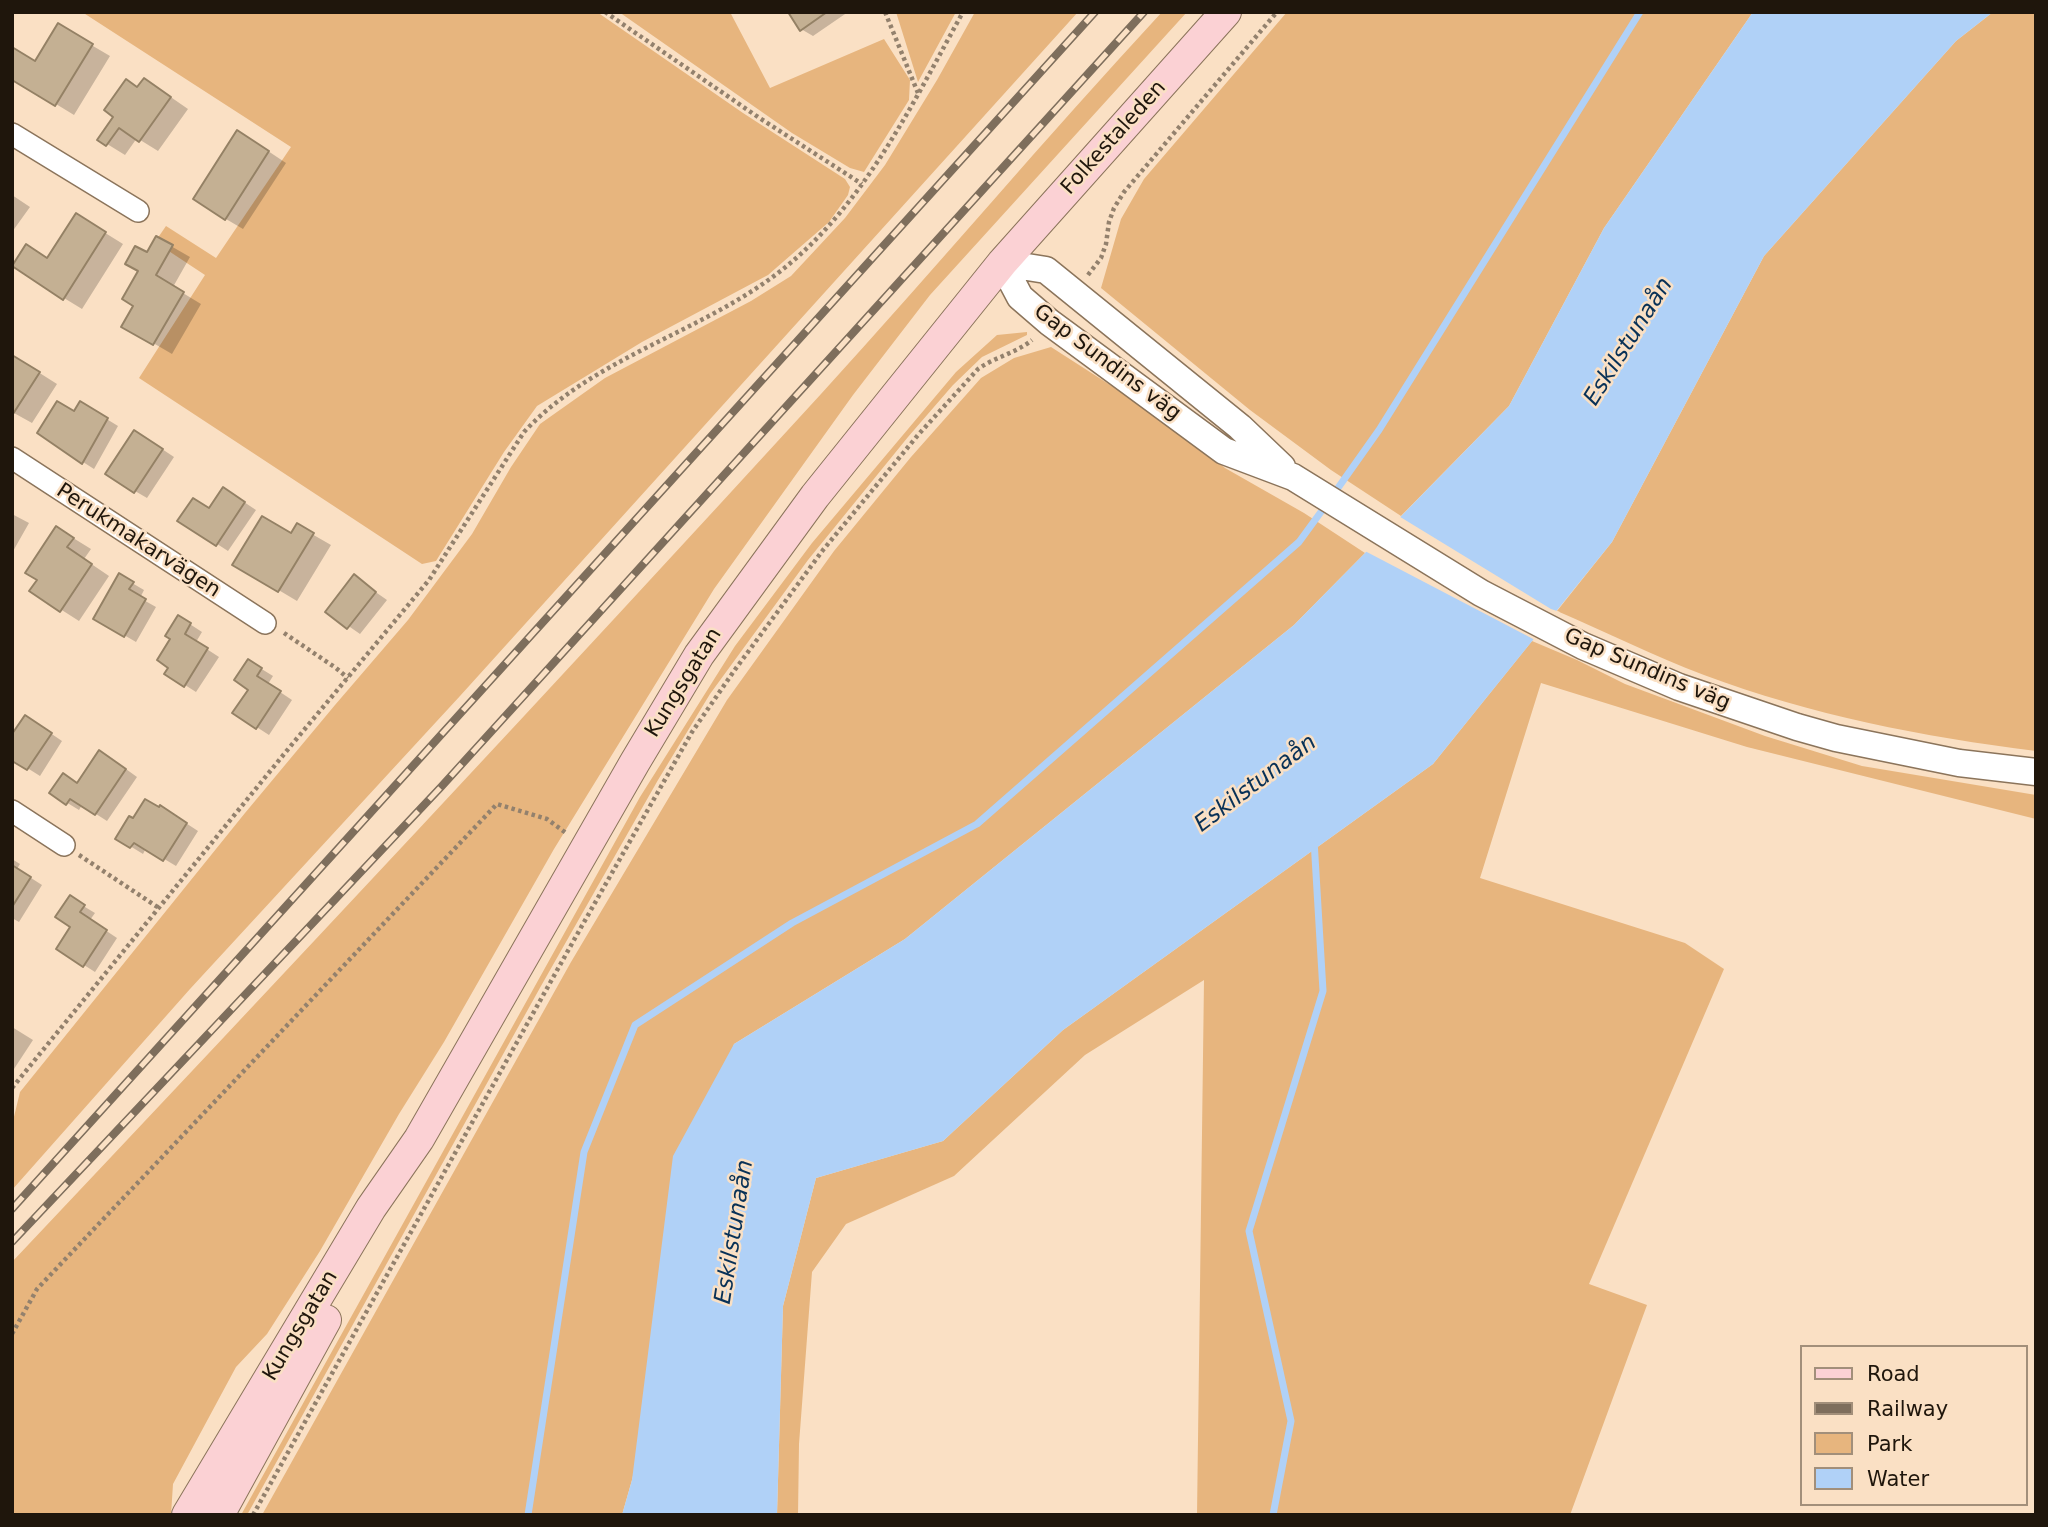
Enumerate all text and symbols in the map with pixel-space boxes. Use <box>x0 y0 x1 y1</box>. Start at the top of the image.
street label: Folkestaleden <box>1056 76 1172 200</box>
water label: Eskilstunaån <box>1579 273 1679 411</box>
street label: Gap Sundins väg <box>1028 299 1186 427</box>
street label: Perukmakarvägen <box>51 479 225 603</box>
street label: Kungsgatan <box>640 624 728 742</box>
street label: Gap Sundins väg <box>1560 624 1734 716</box>
water label: Eskilstunaån <box>1190 729 1322 839</box>
water label: Eskilstunaån <box>710 1158 760 1306</box>
street label: Kungsgatan <box>258 1266 344 1386</box>
legend <box>1800 1345 2027 1506</box>
text: Road <box>1867 1362 1920 1386</box>
text: Railway <box>1867 1397 1948 1421</box>
text: Park <box>1867 1432 1912 1456</box>
text: Water <box>1867 1467 1929 1491</box>

